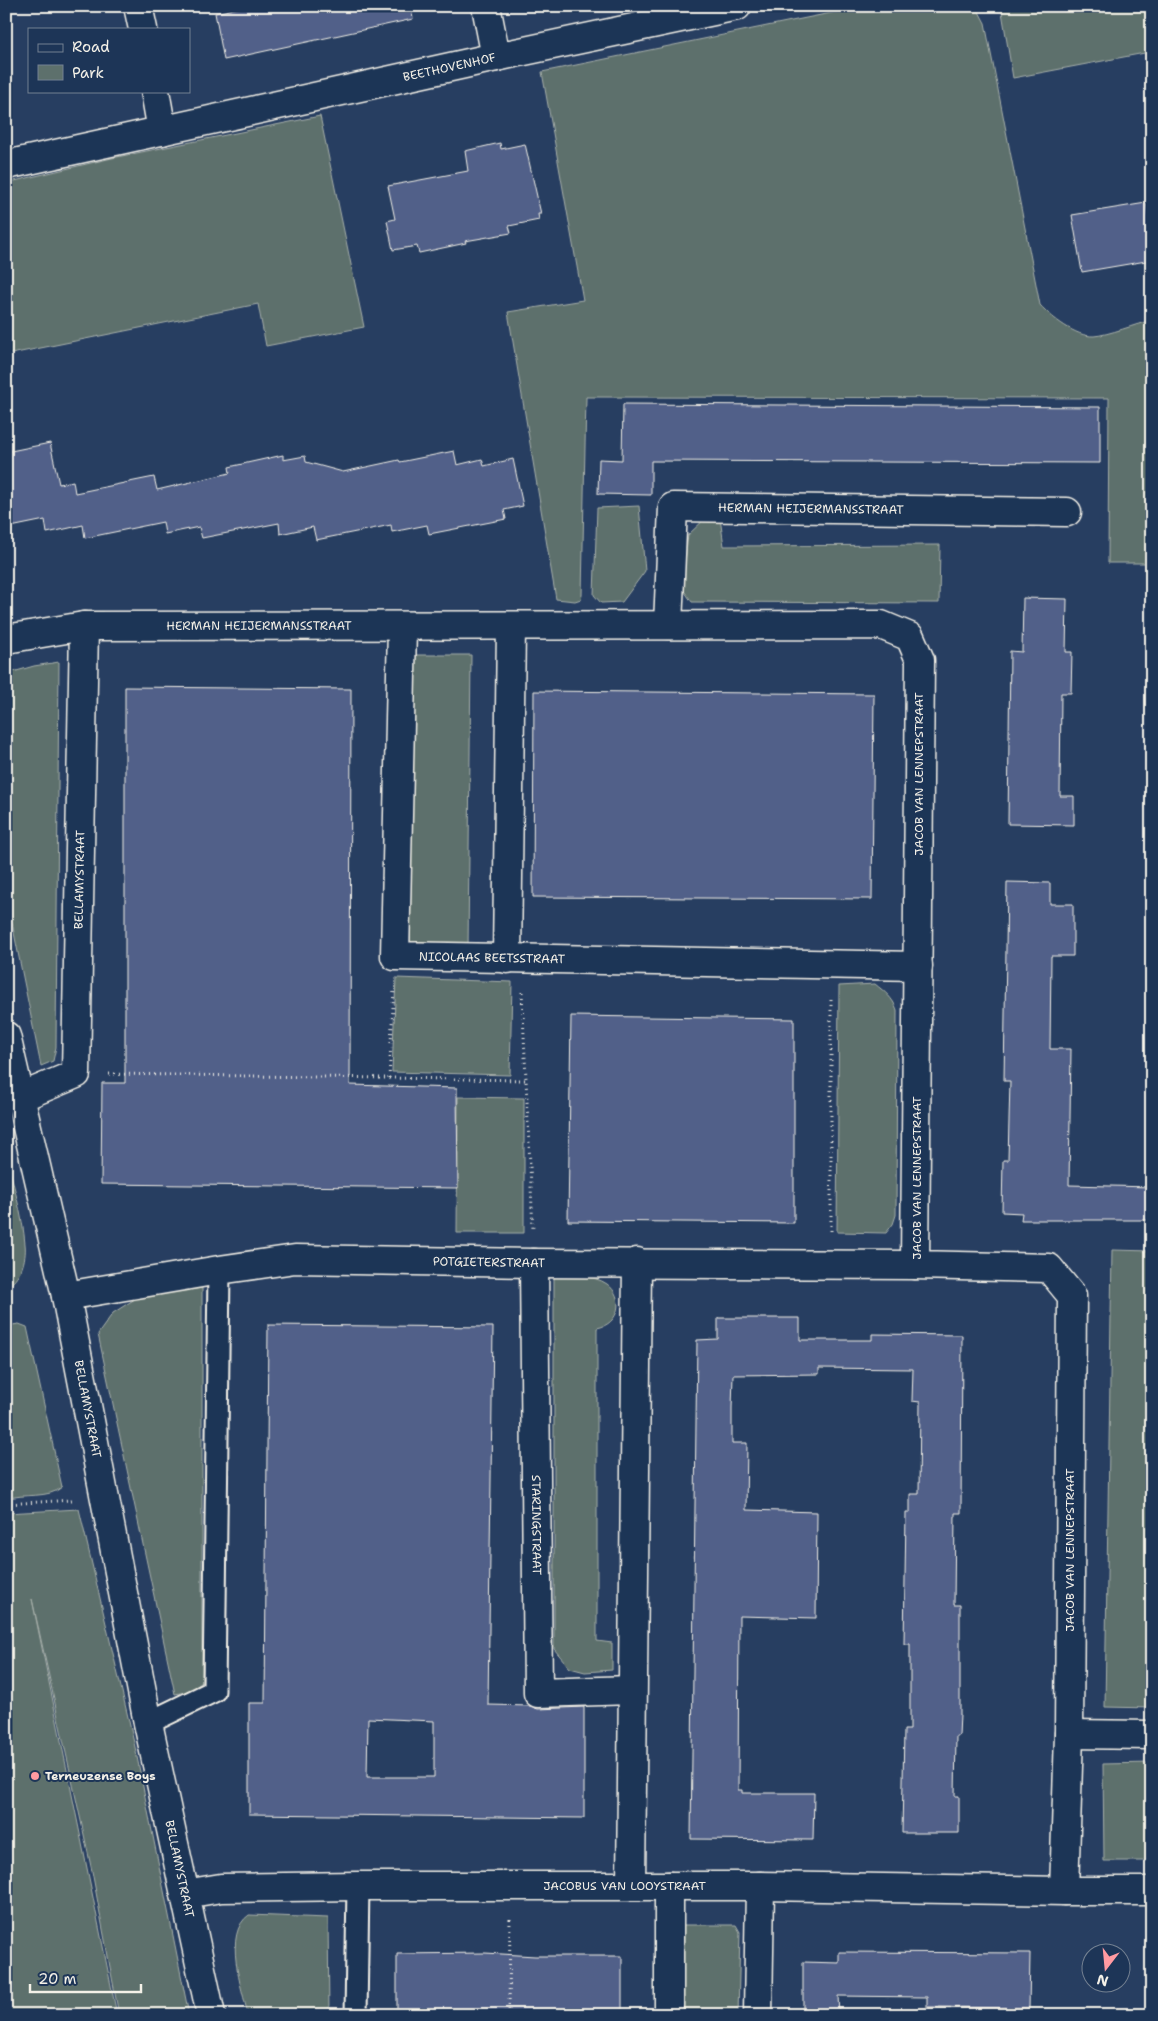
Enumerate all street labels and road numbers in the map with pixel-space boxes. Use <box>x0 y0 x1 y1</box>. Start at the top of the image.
street label: BEETHOVENHOF <box>401 49 497 85</box>
street label: HERMAN HEIJERMANSSTRAAT <box>718 500 904 518</box>
street label: HERMAN HEIJERMANSSTRAAT <box>166 618 352 634</box>
street label: JACOB VAN LENNEPSTRAAT <box>911 692 927 856</box>
street label: BELLAMYSTRAAT <box>71 829 88 929</box>
street label: NICOLAAS BEETSSTRAAT <box>419 948 566 967</box>
street label: JACOB VAN LENNEPSTRAAT <box>909 1096 925 1260</box>
street label: POTGIETERSTRAAT <box>433 1253 546 1271</box>
street label: BELLAMYSTRAAT <box>71 1359 105 1460</box>
street label: JACOB VAN LENNEPSTRAAT <box>1062 1468 1078 1632</box>
street label: STARINGSTRAAT <box>528 1475 545 1576</box>
street label: BELLAMYSTRAAT <box>161 1819 198 1920</box>
street label: JACOBUS VAN LOOYSTRAAT <box>543 1878 706 1894</box>

